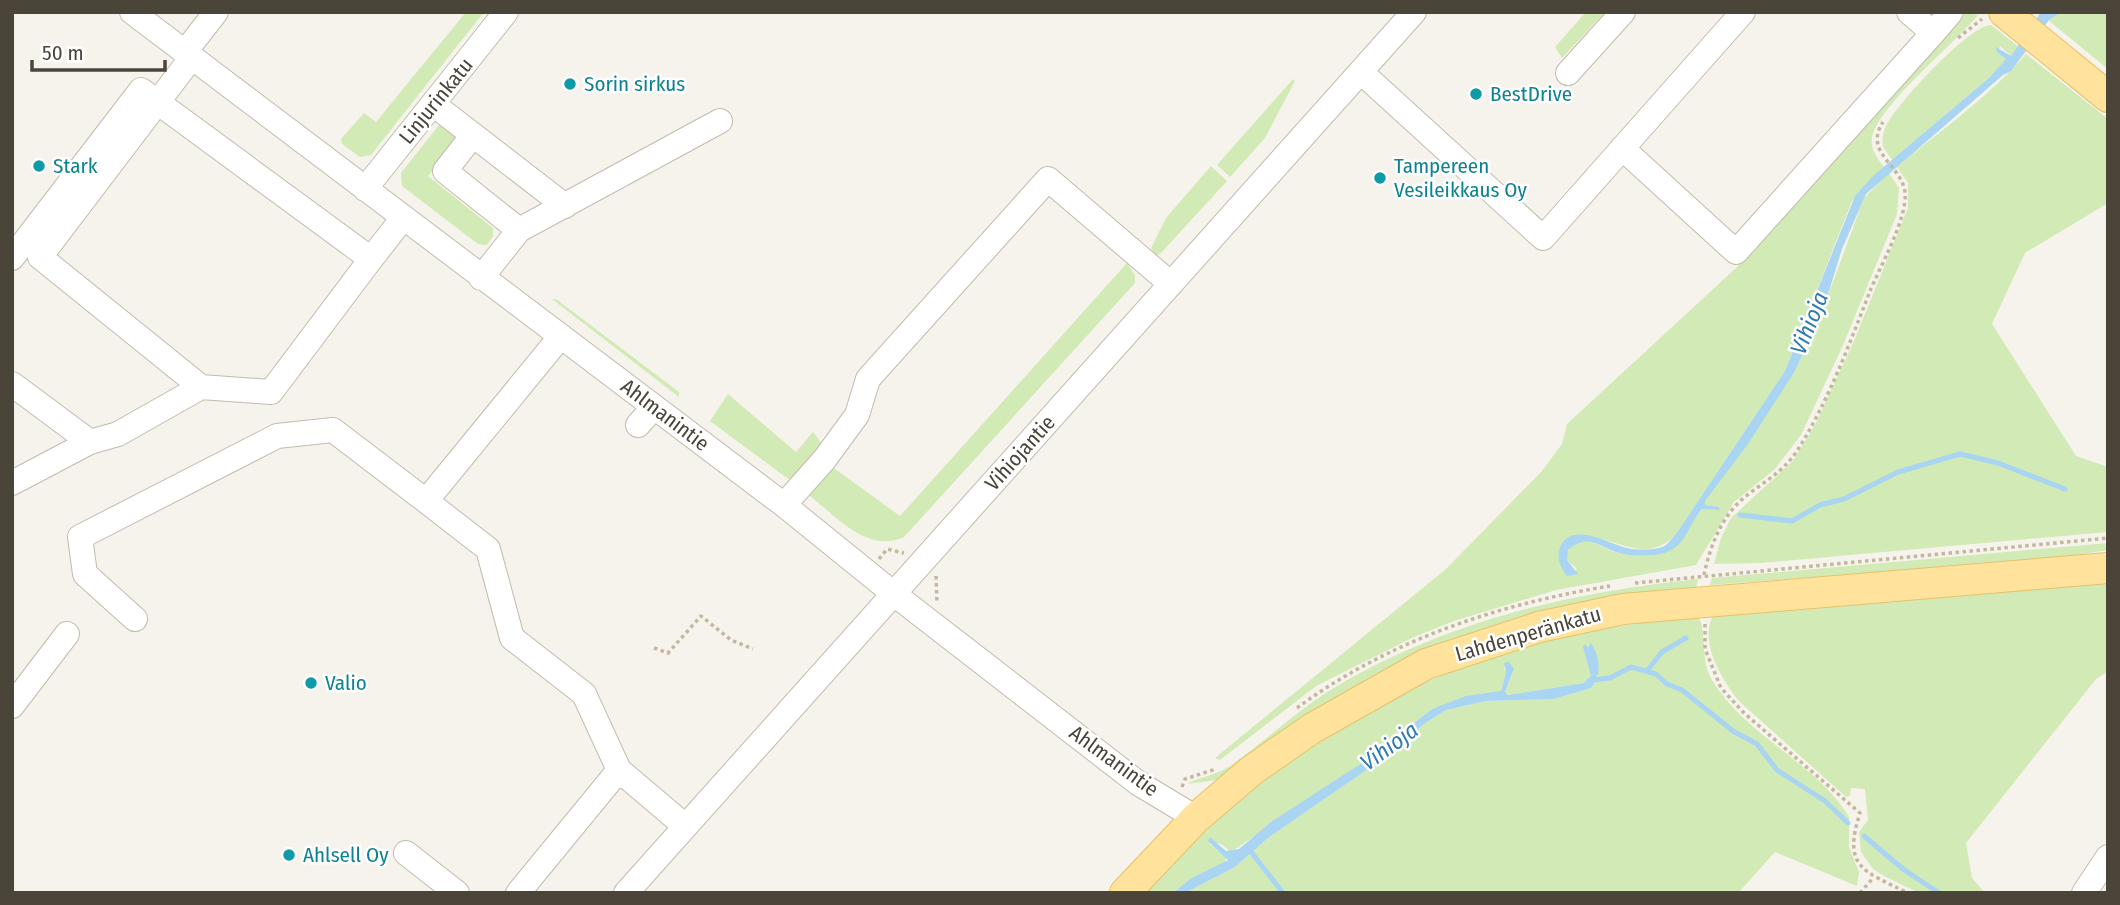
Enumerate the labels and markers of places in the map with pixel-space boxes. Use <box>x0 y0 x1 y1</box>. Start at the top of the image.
place label: Sorin sirkus <box>584 71 685 97</box>
marker: Sorin sirkus <box>562 76 578 92</box>
place label: BestDrive <box>1490 81 1572 107</box>
marker: BestDrive <box>1468 86 1484 102</box>
place label: Stark <box>53 153 98 179</box>
place label: Tampereen Vesileikkaus Oy <box>1394 153 1528 203</box>
marker: Stark <box>31 158 47 174</box>
marker: Tampereen Vesileikkaus Oy <box>1372 170 1388 186</box>
place label: Valio <box>325 670 367 696</box>
marker: Valio <box>303 675 319 691</box>
place label: Ahlsell Oy <box>303 842 389 868</box>
marker: Ahlsell Oy <box>281 847 297 863</box>

